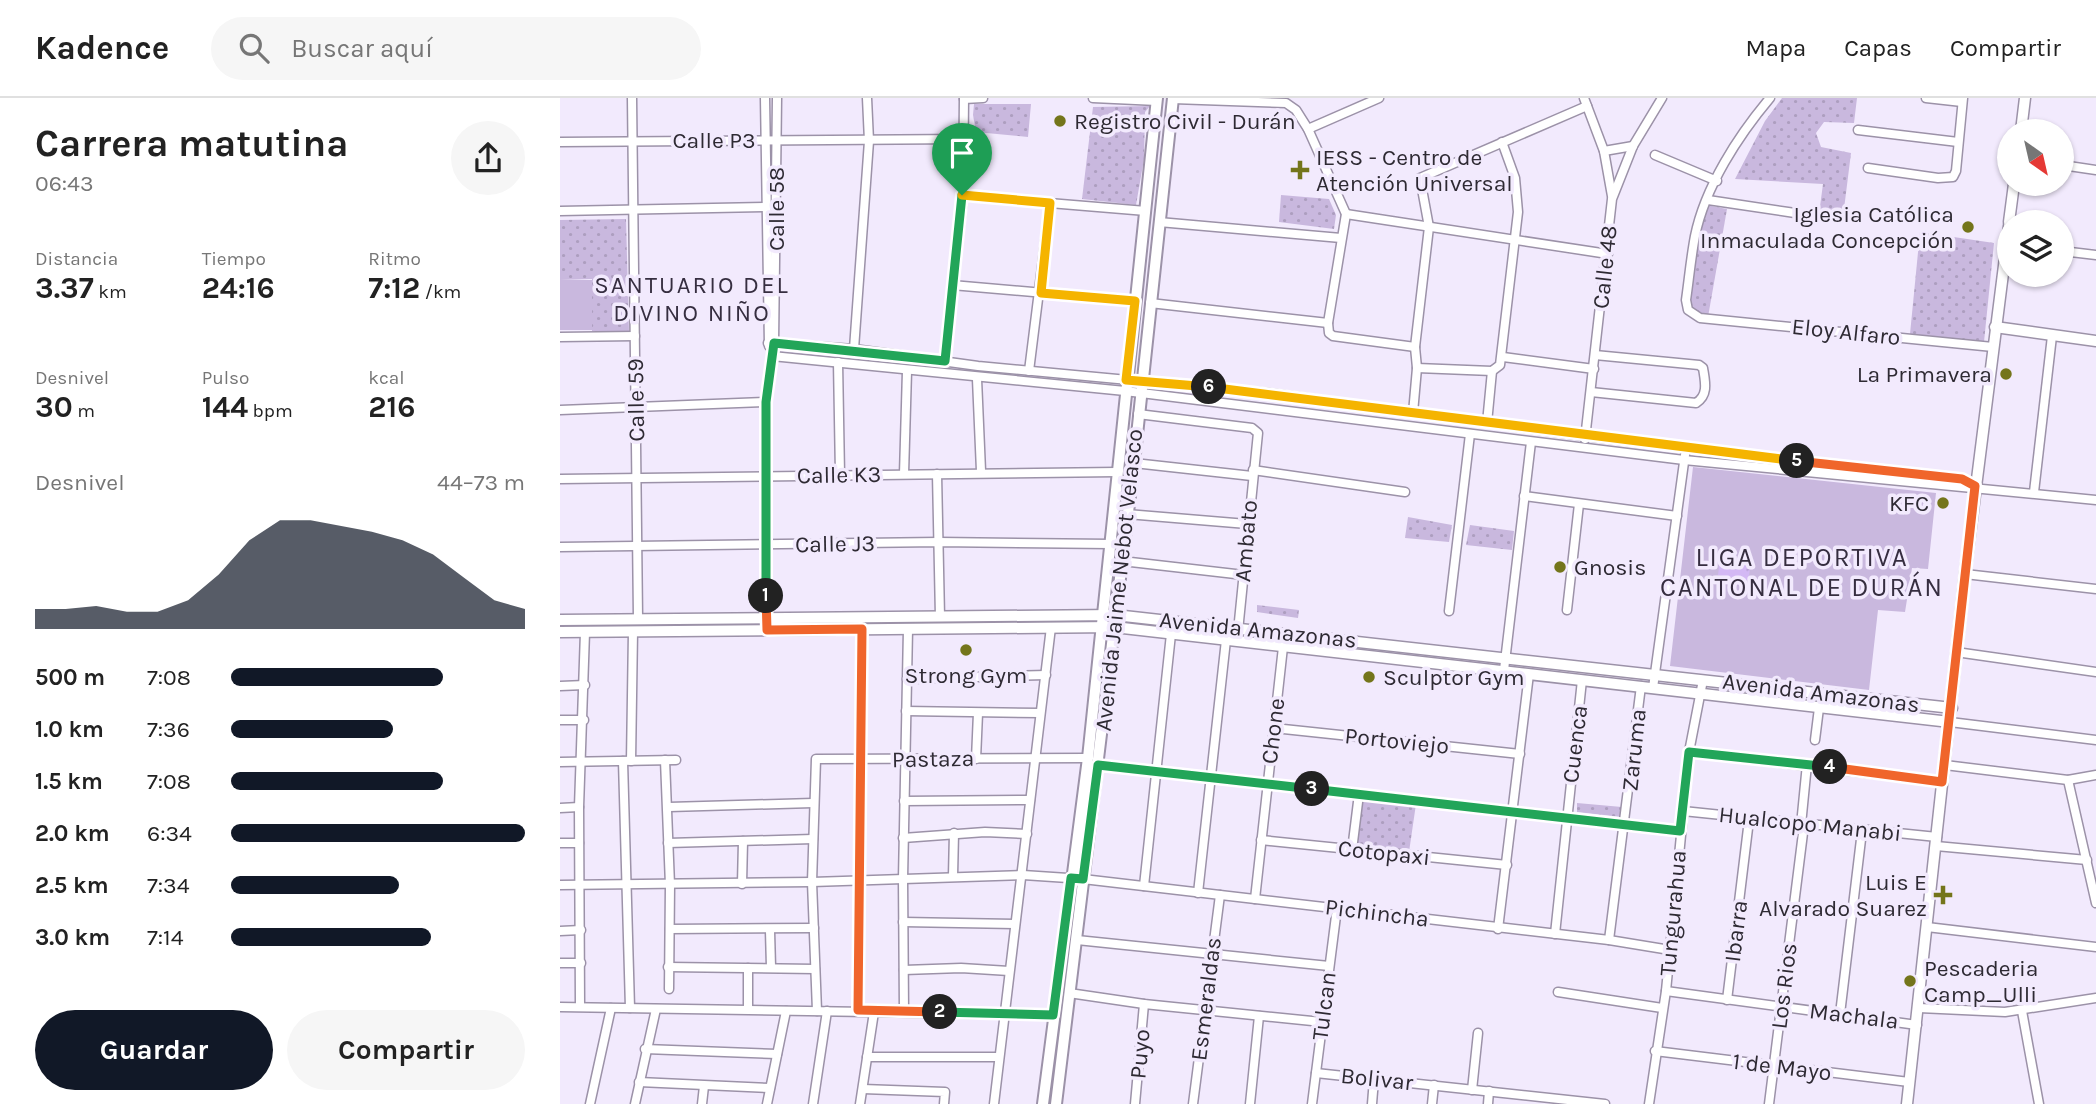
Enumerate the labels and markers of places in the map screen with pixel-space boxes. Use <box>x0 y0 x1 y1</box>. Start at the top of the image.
place label: Registro Civil - Durán <box>1074 108 1296 135</box>
marker: Registro Civil - Durán <box>1052 113 1068 129</box>
pin <box>932 123 992 195</box>
place label: IESS - Centro de Atención Universal <box>1316 144 1513 197</box>
marker: IESS - Centro de Atención Universal <box>1290 160 1310 180</box>
place label: Iglesia Católica Inmaculada Concepción <box>1700 201 1954 254</box>
marker: Iglesia Católica Inmaculada Concepción <box>1960 219 1976 235</box>
place label: La Primavera <box>1857 361 1992 388</box>
marker: La Primavera <box>1998 366 2014 382</box>
pin: 6 <box>1192 370 1226 404</box>
pin: 5 <box>1780 444 1814 478</box>
place label: KFC <box>1889 490 1929 517</box>
marker: KFC <box>1935 495 1951 511</box>
place label: Gnosis <box>1574 554 1646 581</box>
marker: Gnosis <box>1552 559 1568 575</box>
pin: 1 <box>748 578 784 614</box>
marker: Strong Gym <box>958 642 974 658</box>
place label: Strong Gym <box>905 662 1027 689</box>
place label: Sculptor Gym <box>1383 664 1525 691</box>
marker: Sculptor Gym <box>1361 669 1377 685</box>
pin: 4 <box>1812 750 1848 784</box>
pin: 3 <box>1294 772 1330 806</box>
place label: Luis E Alvarado Suarez <box>1759 869 1927 922</box>
marker: Luis E Alvarado Suarez <box>1933 885 1953 905</box>
place label: Pescaderia Camp_Ulli <box>1924 955 2038 1008</box>
marker: Pescaderia Camp_Ulli <box>1902 973 1918 989</box>
pin: 2 <box>922 995 958 1030</box>

